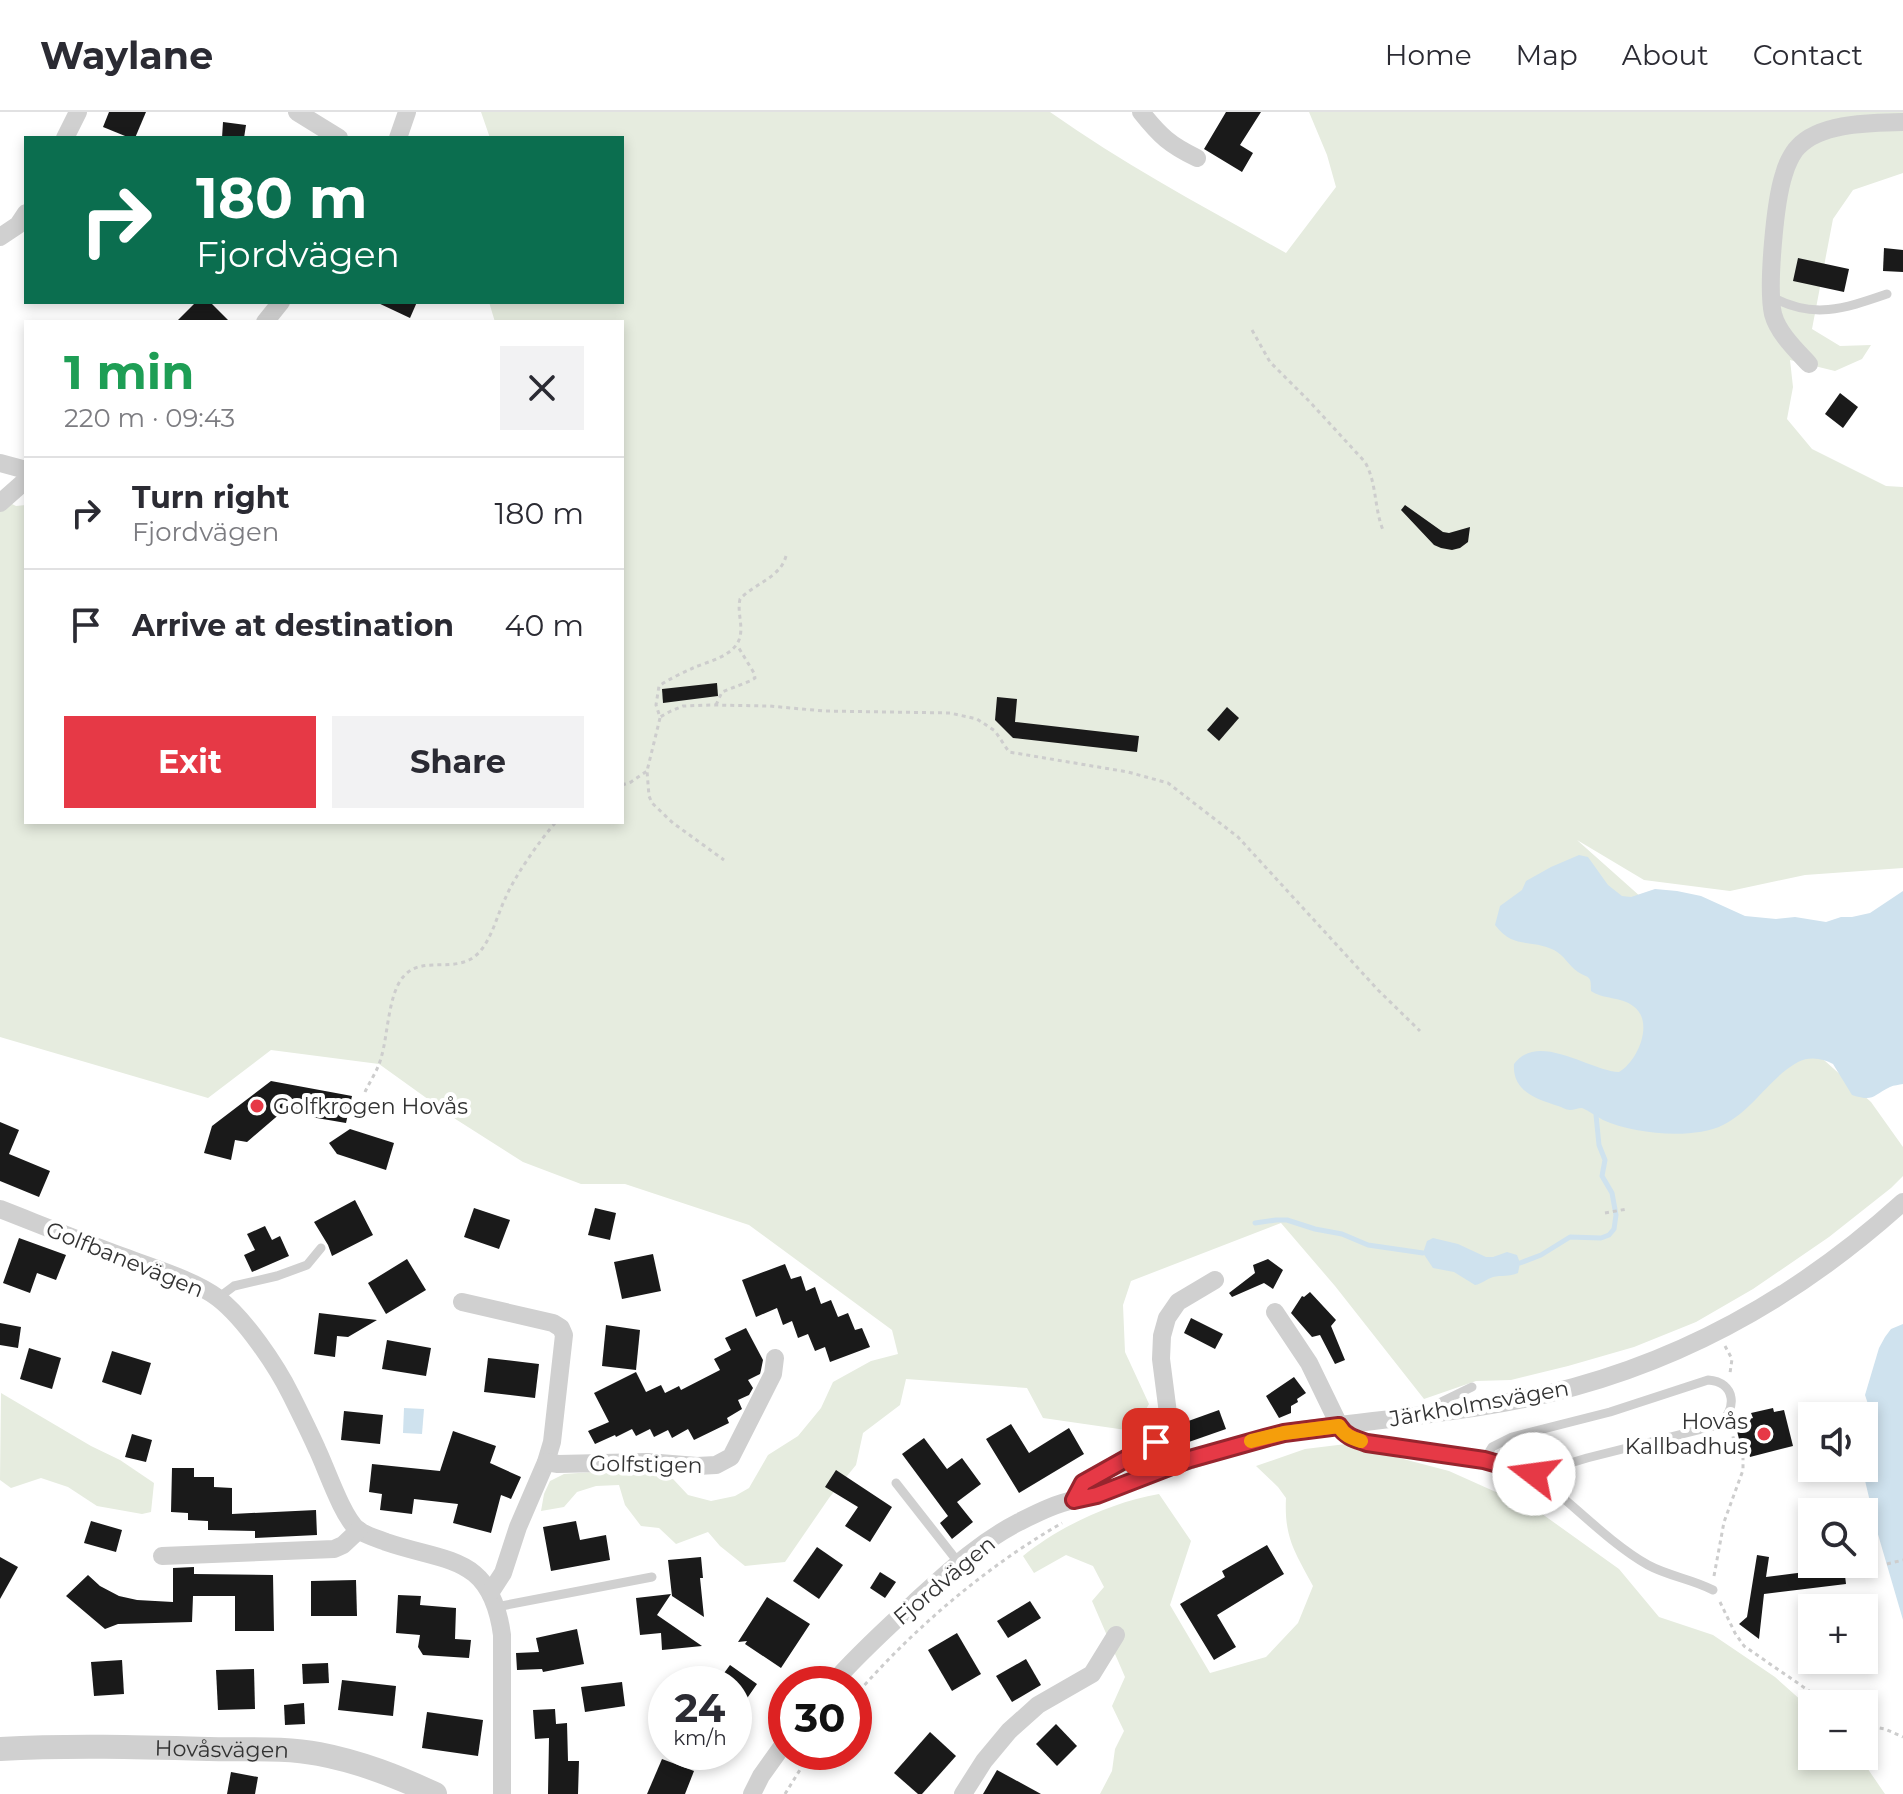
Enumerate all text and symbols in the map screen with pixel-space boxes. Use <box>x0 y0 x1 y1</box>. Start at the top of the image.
text: Waylane <box>40 32 213 79</box>
text: Home <box>1385 38 1472 72</box>
text: Map <box>1516 38 1578 72</box>
text: About <box>1622 38 1709 72</box>
text: Contact <box>1753 38 1863 72</box>
text: 180 m <box>196 164 368 232</box>
icon: right <box>64 168 168 272</box>
text: Fjordvägen <box>196 232 400 276</box>
text: 1 min <box>64 343 194 401</box>
button: close <box>500 346 584 430</box>
text: 220 m · 09:43 <box>64 402 235 434</box>
text: Turn right <box>132 479 289 516</box>
icon: right <box>64 491 108 535</box>
text: 180 m <box>494 495 584 532</box>
text: Fjordvägen <box>132 516 279 548</box>
icon: arrive <box>64 603 108 647</box>
text: Arrive at destination <box>132 607 454 644</box>
text: 40 m <box>505 607 584 644</box>
button: Exit <box>64 716 316 808</box>
button: Share <box>332 716 584 808</box>
place label: Golfkrogen Hovås <box>273 1093 468 1120</box>
marker: Golfkrogen Hovås <box>248 1097 266 1115</box>
street label: Golfbanevägen <box>42 1216 208 1303</box>
street label: Järkholmsvägen <box>1386 1374 1571 1433</box>
map controls <box>1798 1402 1878 1770</box>
button: sound <box>1798 1402 1878 1482</box>
pin <box>1122 1408 1190 1476</box>
place label: Hovås Kallbadhus <box>1625 1408 1748 1460</box>
icon: arrive <box>1134 1420 1178 1464</box>
marker: Hovås Kallbadhus <box>1755 1425 1773 1443</box>
position arrow <box>1492 1432 1576 1516</box>
street label: Golfstigen <box>589 1450 703 1479</box>
button: search <box>1798 1498 1878 1578</box>
street label: Fjordvägen <box>888 1530 1001 1631</box>
button: + <box>1798 1594 1878 1674</box>
speed limit sign: 30 <box>768 1666 872 1770</box>
text: 24 <box>675 1683 725 1732</box>
button: − <box>1798 1690 1878 1770</box>
text: km/h <box>673 1726 727 1750</box>
street label: Hovåsvägen <box>154 1735 290 1764</box>

